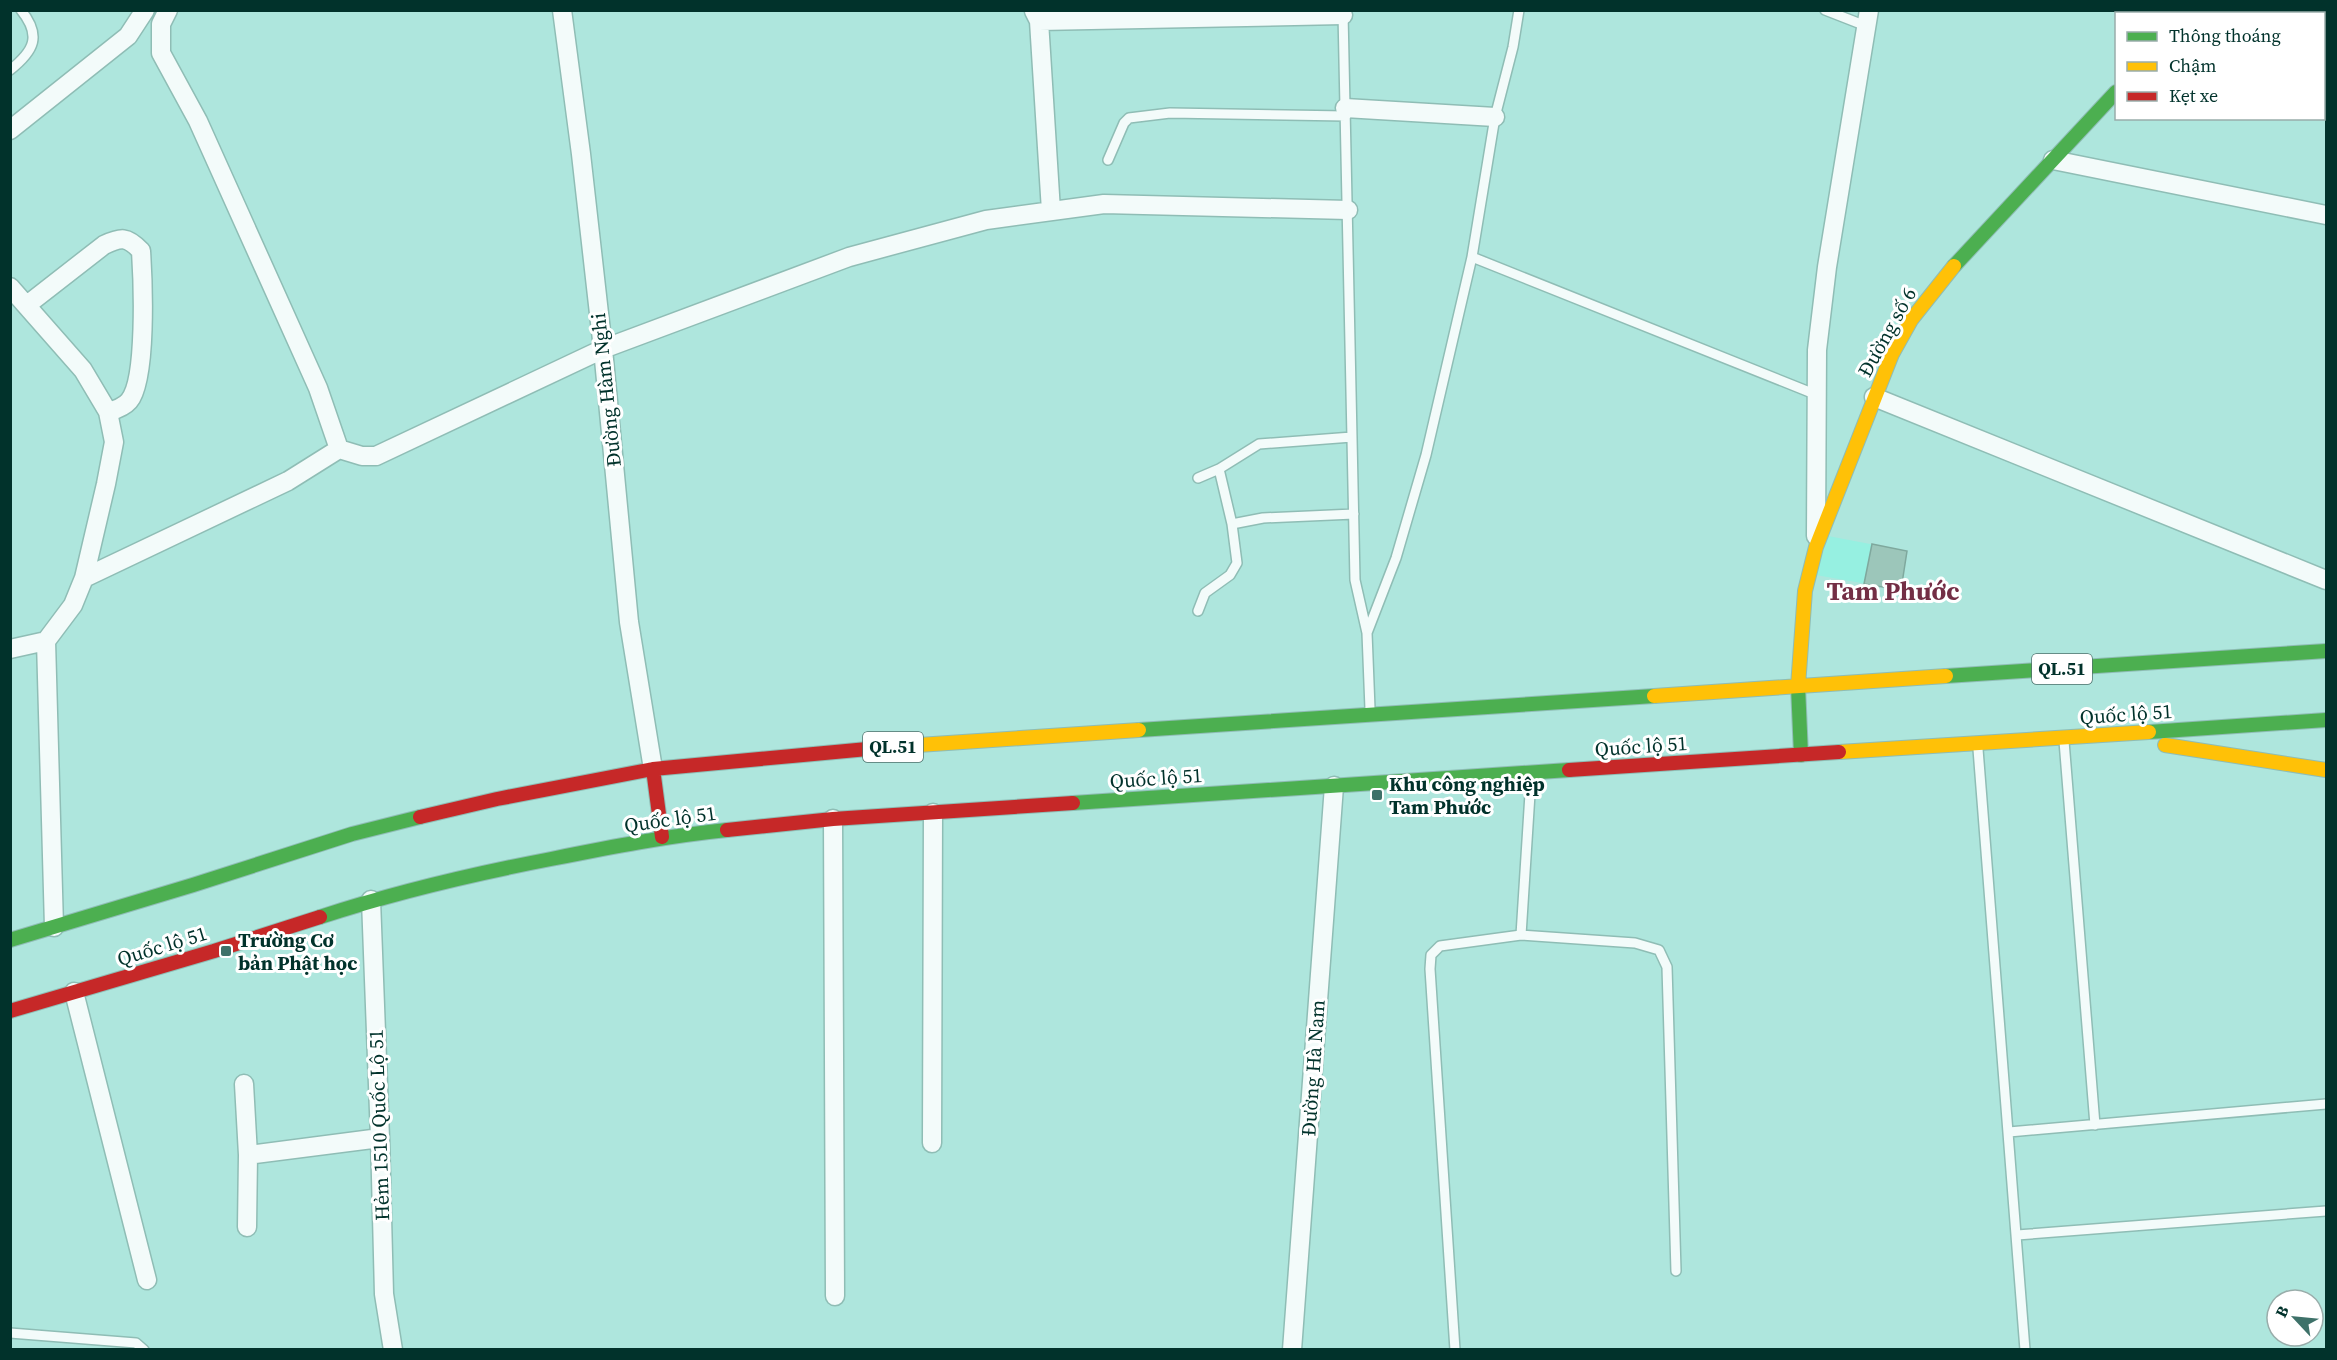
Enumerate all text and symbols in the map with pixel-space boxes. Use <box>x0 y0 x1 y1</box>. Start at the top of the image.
legend <box>2115 12 2325 120</box>
text: Thông thoáng <box>2169 23 2281 48</box>
text: Chậm <box>2169 53 2216 78</box>
text: Kẹt xe <box>2169 83 2218 108</box>
street label: Đường số 6 <box>1851 282 1923 382</box>
street label: Đường Hàm Nghi <box>584 312 628 468</box>
district label: Tam Phước <box>1826 573 1960 609</box>
road number: QL.51 <box>2032 654 2092 684</box>
street label: Quốc lộ 51 <box>2079 697 2173 731</box>
street label: Quốc lộ 51 <box>1594 729 1688 763</box>
road number: QL.51 <box>863 732 923 762</box>
street label: Quốc lộ 51 <box>1109 761 1203 795</box>
place label: Khu công nghiệp Tam Phước <box>1389 770 1545 821</box>
marker: Khu công nghiệp Tam Phước <box>1370 788 1384 802</box>
street label: Quốc lộ 51 <box>622 799 718 839</box>
street label: Quốc lộ 51 <box>114 919 210 973</box>
place label: Trường Cơ bản Phật học <box>238 926 358 977</box>
marker: Trường Cơ bản Phật học <box>219 944 233 958</box>
street label: Đường Hà Nam <box>1294 999 1332 1137</box>
street label: Hẻm 1510 Quốc Lộ 51 <box>362 1029 396 1221</box>
north arrow <box>2265 1288 2325 1348</box>
text: B <box>2269 1301 2294 1321</box>

